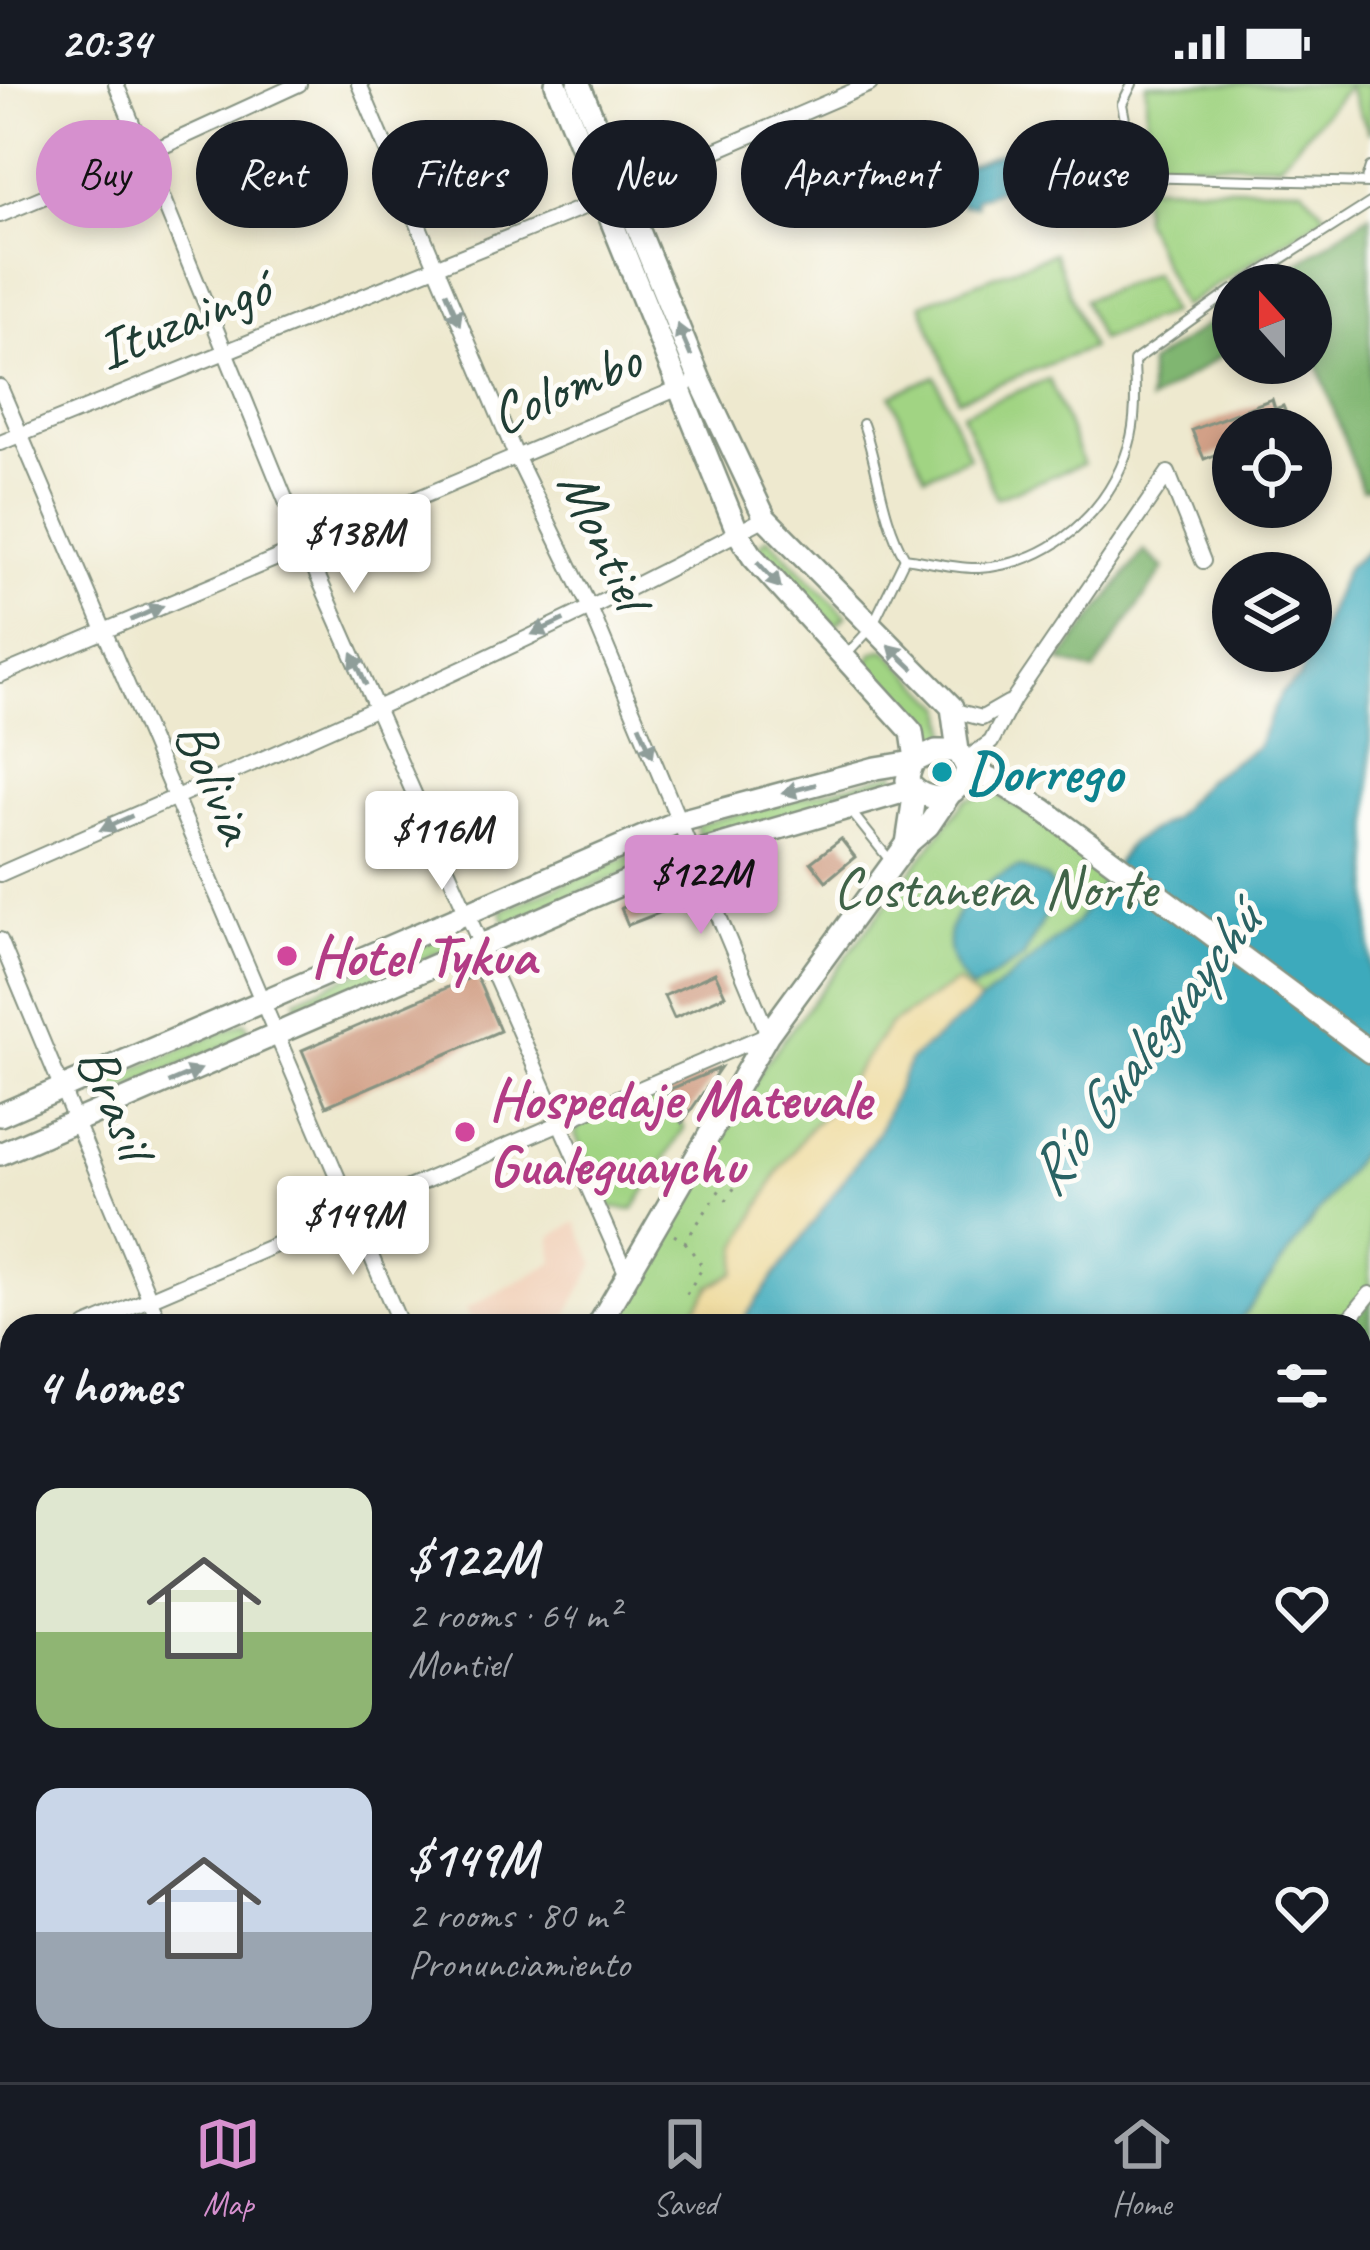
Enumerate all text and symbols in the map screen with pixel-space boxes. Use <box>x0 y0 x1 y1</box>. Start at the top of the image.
text: 20:34 <box>60 14 150 71</box>
chip: Buy <box>36 120 172 228</box>
chip: Rent <box>196 120 348 228</box>
chip: Filters <box>372 120 548 228</box>
chip: New <box>572 120 717 228</box>
chip: Apartment <box>741 120 979 228</box>
chip: House <box>1003 120 1169 228</box>
street label: Ituzaingó <box>86 249 288 386</box>
north arrow <box>1212 264 1332 384</box>
map controls <box>1212 264 1332 672</box>
one-way arrow <box>444 291 464 326</box>
street label: Colombo <box>479 322 654 451</box>
one-way arrow <box>673 323 693 358</box>
button: locate <box>1212 408 1332 528</box>
street label: Montiel <box>542 458 672 628</box>
pin: $138M <box>270 494 438 596</box>
text: $138M <box>305 508 403 557</box>
button: layers <box>1212 552 1332 672</box>
one-way arrow <box>755 560 782 590</box>
one-way arrow <box>129 603 164 623</box>
one-way arrow <box>530 618 565 638</box>
one-way arrow <box>887 643 916 671</box>
one-way arrow <box>349 651 369 686</box>
street label: Bolivia <box>159 710 275 856</box>
one-way arrow <box>637 723 656 759</box>
place label: Dorrego <box>966 736 1125 808</box>
marker: Dorrego <box>929 759 955 785</box>
one-way arrow <box>780 780 817 799</box>
pin: $116M <box>358 791 526 893</box>
text: $116M <box>392 805 492 854</box>
one-way arrow <box>98 813 133 833</box>
pin: $122M <box>617 835 785 937</box>
text: $122M <box>652 849 750 898</box>
park label: Costanera Norte <box>833 852 1160 924</box>
water label: Río Gualeguaychú <box>1008 879 1284 1209</box>
place label: Hotel Tykua <box>311 920 540 992</box>
marker: Hotel Tykua <box>274 943 300 969</box>
street label: Brasil <box>60 1035 175 1177</box>
place label: Hospedaje Matevale Gualeguaychu <box>489 1063 875 1201</box>
one-way arrow <box>168 1065 203 1085</box>
marker: Hospedaje Matevale Gualeguaychu <box>452 1119 478 1145</box>
pin: $149M <box>269 1176 437 1278</box>
text: $149M <box>304 1190 402 1239</box>
icon: filters <box>1269 1353 1335 1419</box>
text: 4 homes <box>36 1354 180 1418</box>
text: $122M <box>408 1527 537 1591</box>
icon: home <box>132 1536 276 1680</box>
icon: heart <box>1269 1575 1335 1641</box>
text: 2 rooms · 64 m² <box>408 1591 619 1640</box>
text: Montiel <box>408 1640 507 1689</box>
text: $149M <box>408 1827 536 1891</box>
icon: home <box>132 1836 276 1980</box>
icon: heart <box>1269 1875 1335 1941</box>
text: 2 rooms · 80 m² <box>408 1891 619 1940</box>
text: Pronunciamiento <box>408 1940 630 1989</box>
tab: Map <box>195 2111 261 2225</box>
tab: Saved <box>652 2111 718 2225</box>
tab: Home <box>1109 2111 1175 2225</box>

